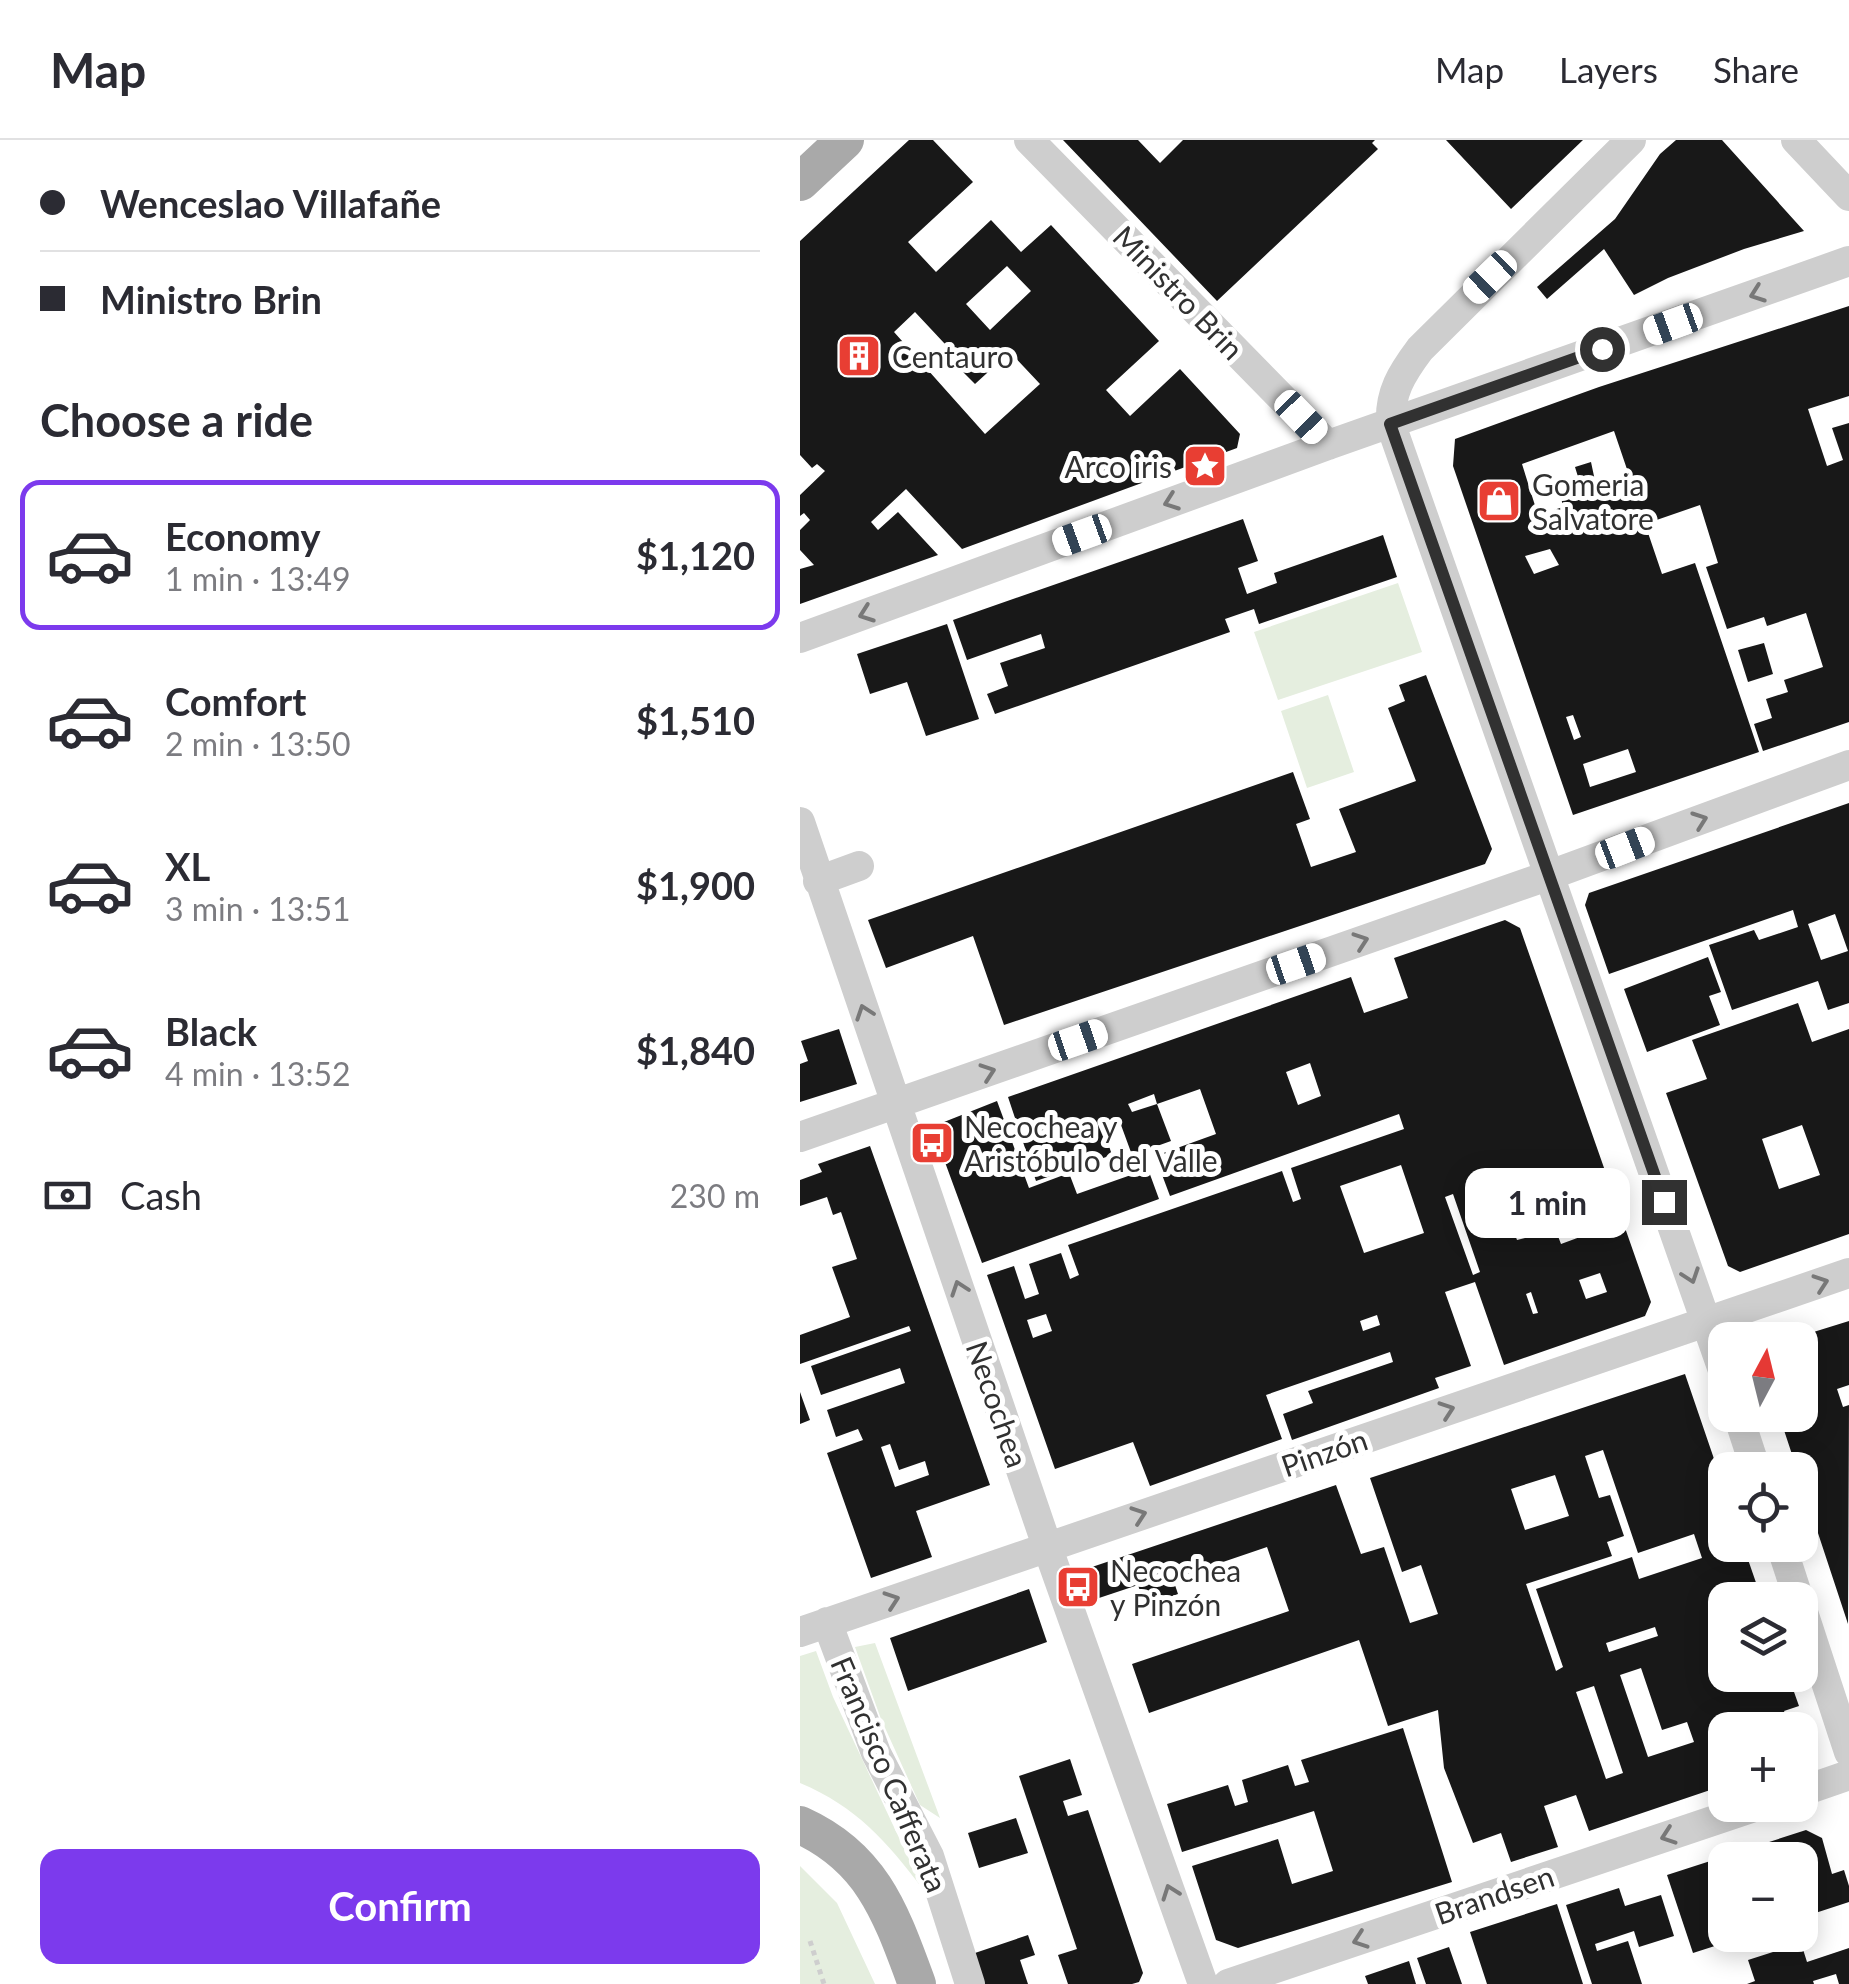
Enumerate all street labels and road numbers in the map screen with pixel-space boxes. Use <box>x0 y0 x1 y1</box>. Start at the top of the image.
street label: Ministro Brin <box>1107 218 1251 366</box>
street label: Necochea <box>960 1336 1036 1472</box>
street label: Pinzón <box>1276 1421 1372 1483</box>
street label: Francisco Cafferata <box>824 1651 956 1897</box>
street label: Brandsen <box>1430 1857 1558 1931</box>

